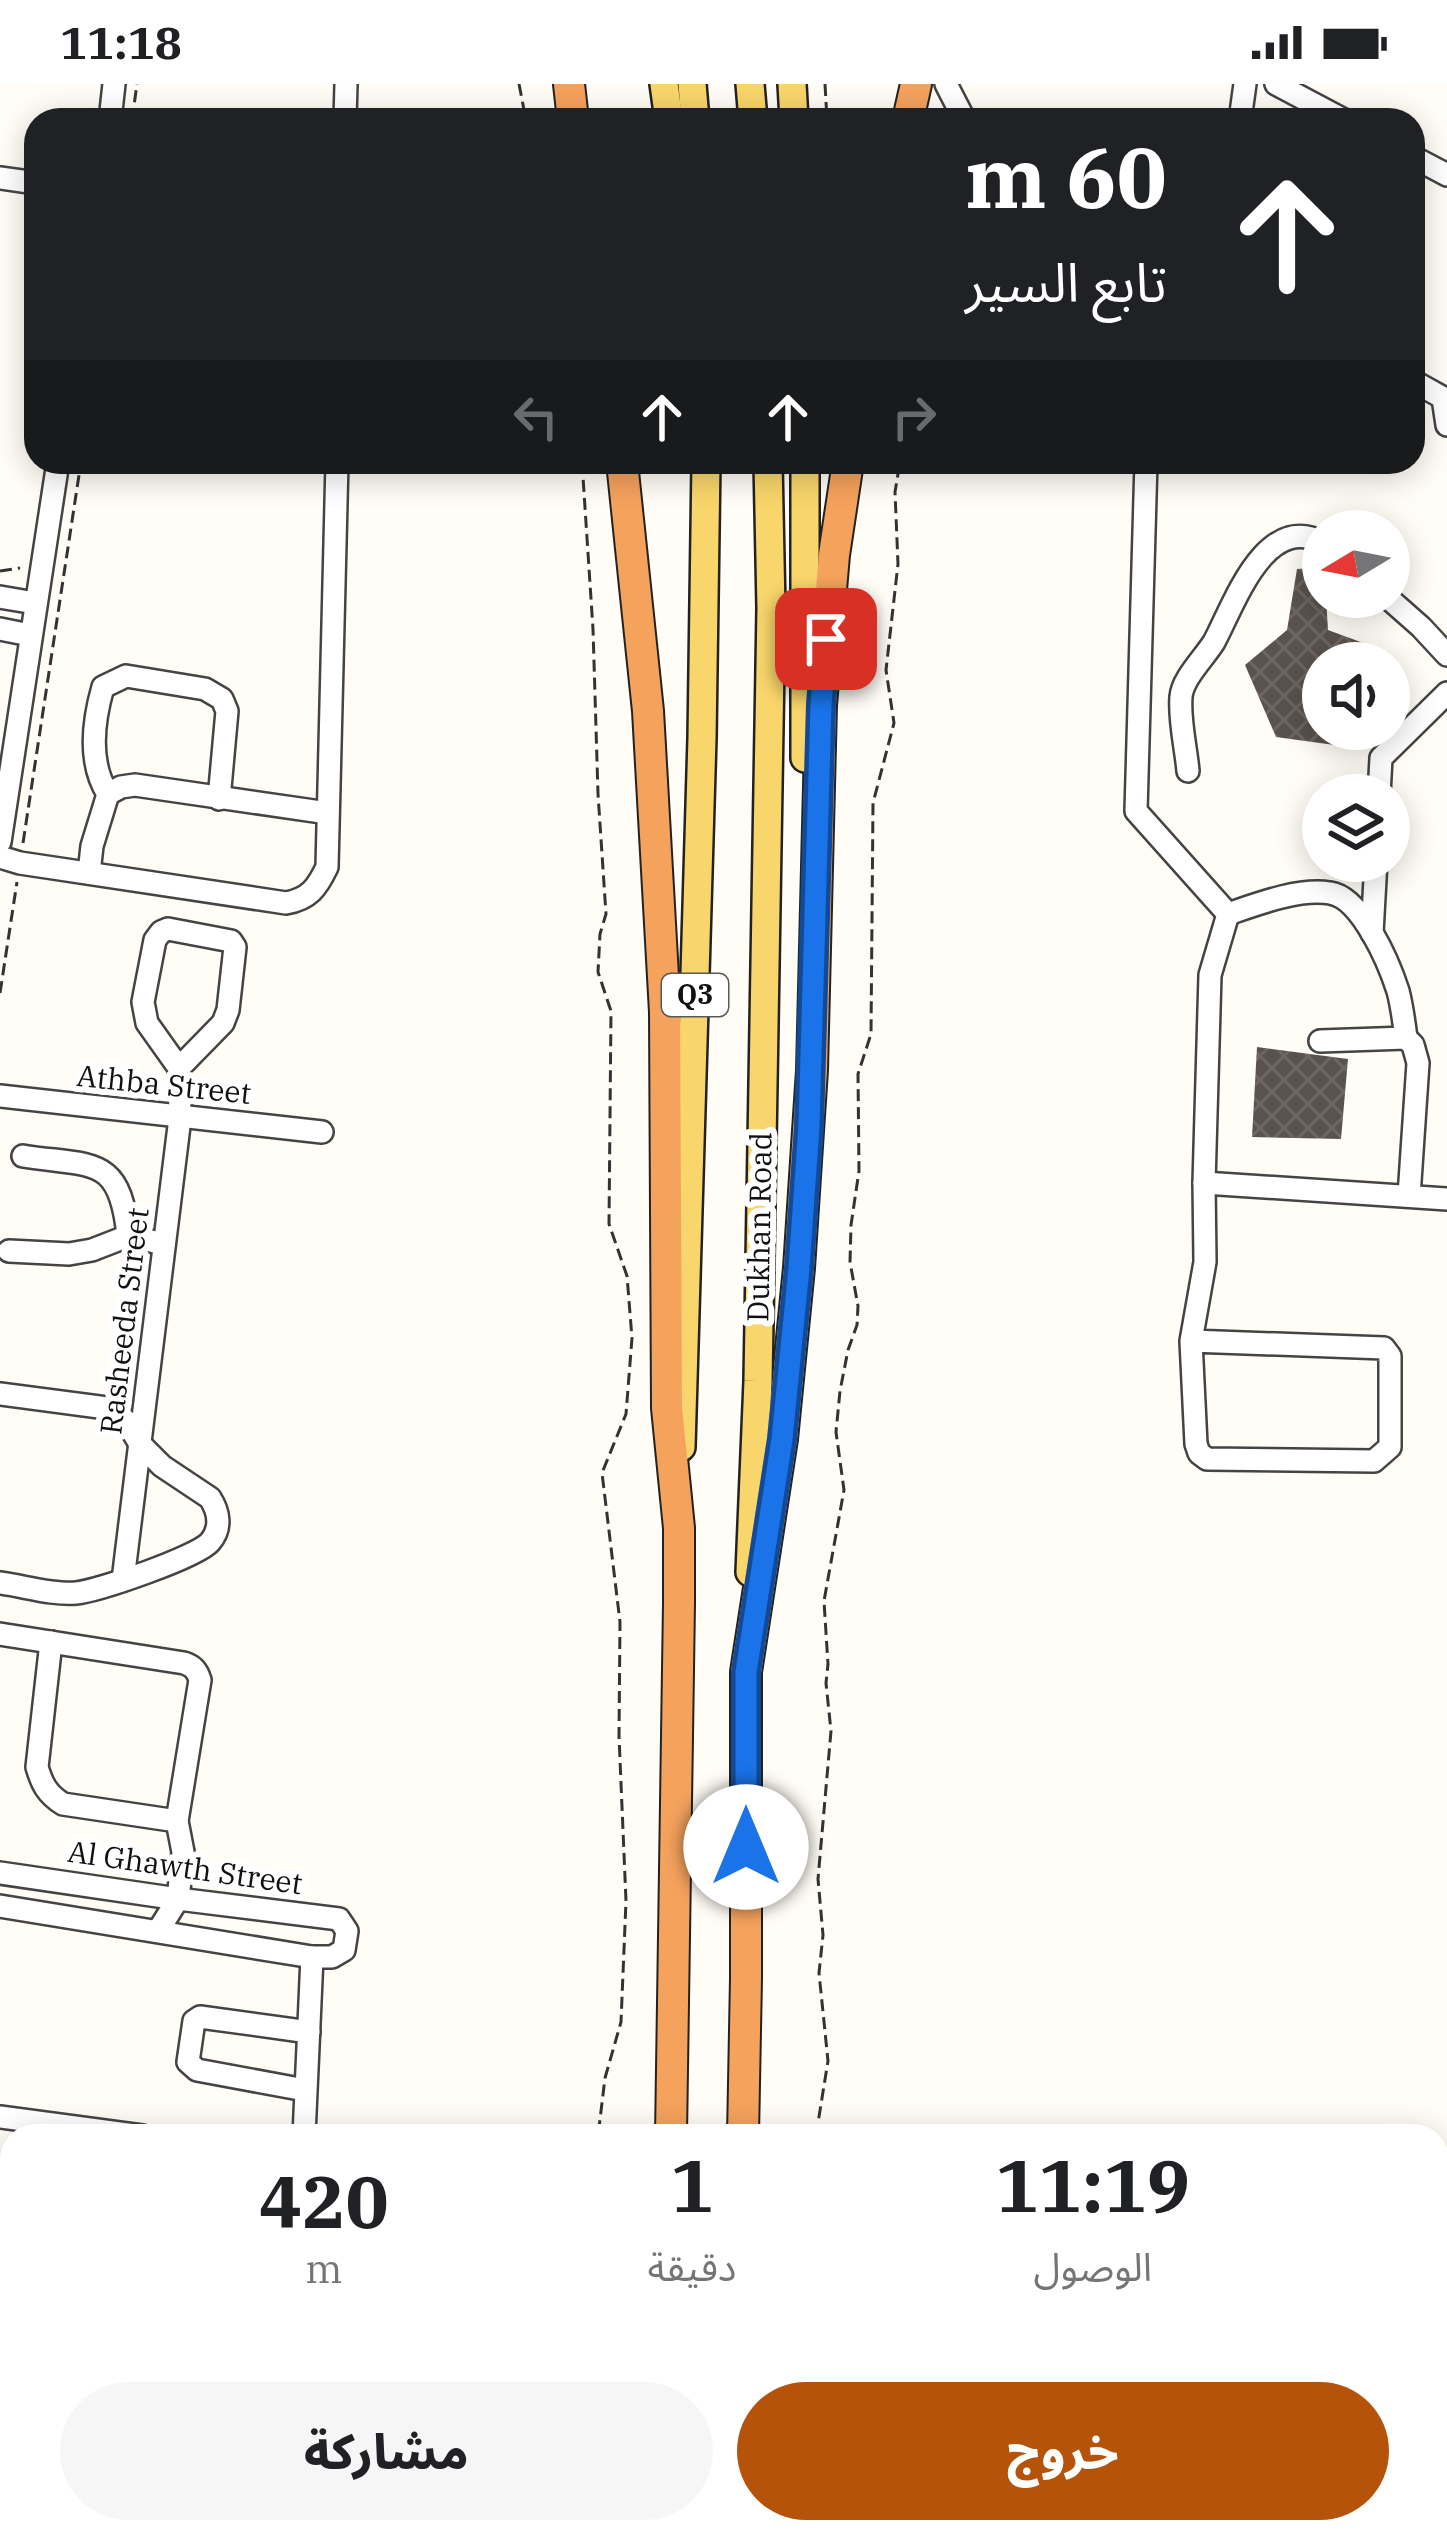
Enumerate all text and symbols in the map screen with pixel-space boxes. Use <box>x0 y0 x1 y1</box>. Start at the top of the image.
text: 11:18 <box>60 13 182 71</box>
text: 60 m <box>965 122 1167 231</box>
icon: ahead <box>1209 156 1365 312</box>
text: تابع السير <box>965 247 1167 317</box>
icon: left <box>503 384 569 450</box>
icon: ahead <box>629 384 695 450</box>
icon: ahead <box>755 384 821 450</box>
icon: right <box>881 384 947 450</box>
north arrow <box>1302 510 1410 618</box>
map controls <box>1302 510 1410 882</box>
pin <box>775 588 877 690</box>
icon: arrive <box>793 606 859 672</box>
button: sound <box>1302 642 1410 750</box>
button: layers <box>1302 774 1410 882</box>
road number: Q3 <box>662 974 728 1016</box>
street label: Athba Street <box>75 1055 253 1112</box>
street label: Dukhan Road <box>737 1132 780 1322</box>
street label: Rasheeda Street <box>90 1205 157 1436</box>
position arrow <box>683 1784 809 1910</box>
street label: Al Ghawth Street <box>65 1831 305 1902</box>
text: 1 <box>670 2138 714 2232</box>
text: 11:19 <box>995 2138 1190 2232</box>
text: 420 <box>259 2154 389 2248</box>
text: دقيقة <box>648 2241 736 2292</box>
text: الوصول <box>1033 2241 1152 2292</box>
text: m <box>305 2243 342 2294</box>
button: مشاركة <box>60 2382 713 2520</box>
button: خروج <box>737 2382 1389 2520</box>

